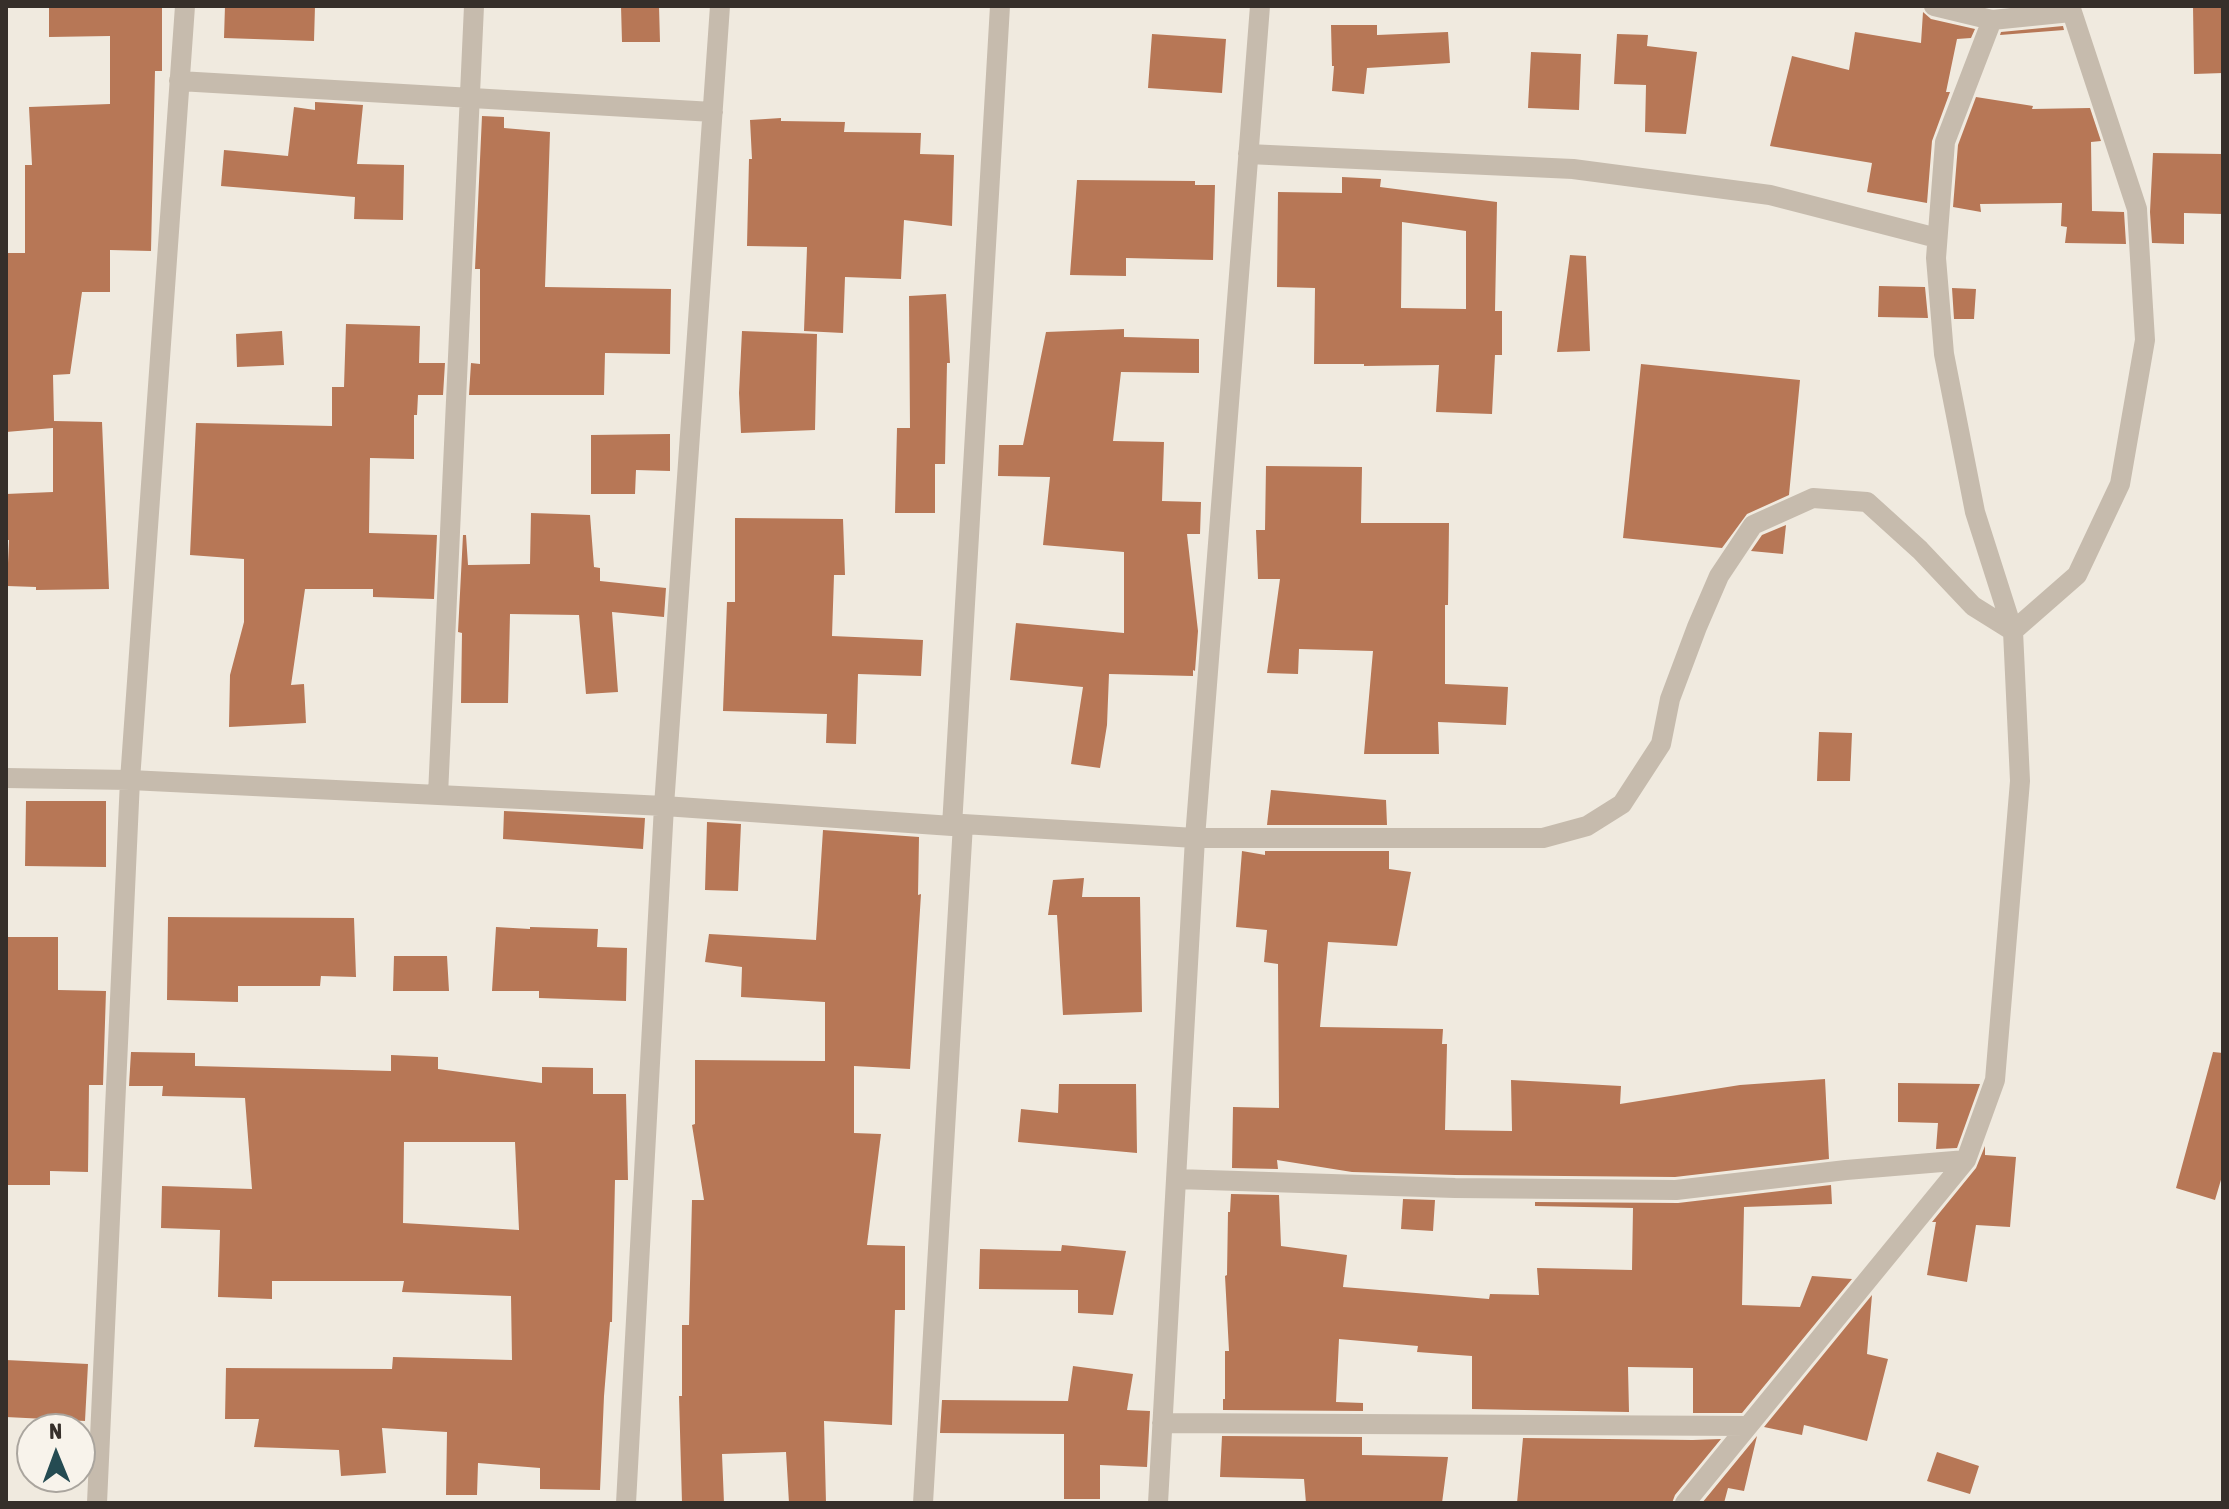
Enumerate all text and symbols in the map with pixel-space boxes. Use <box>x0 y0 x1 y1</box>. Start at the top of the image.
north arrow <box>16 1413 96 1493</box>
text: N <box>49 1418 62 1444</box>

